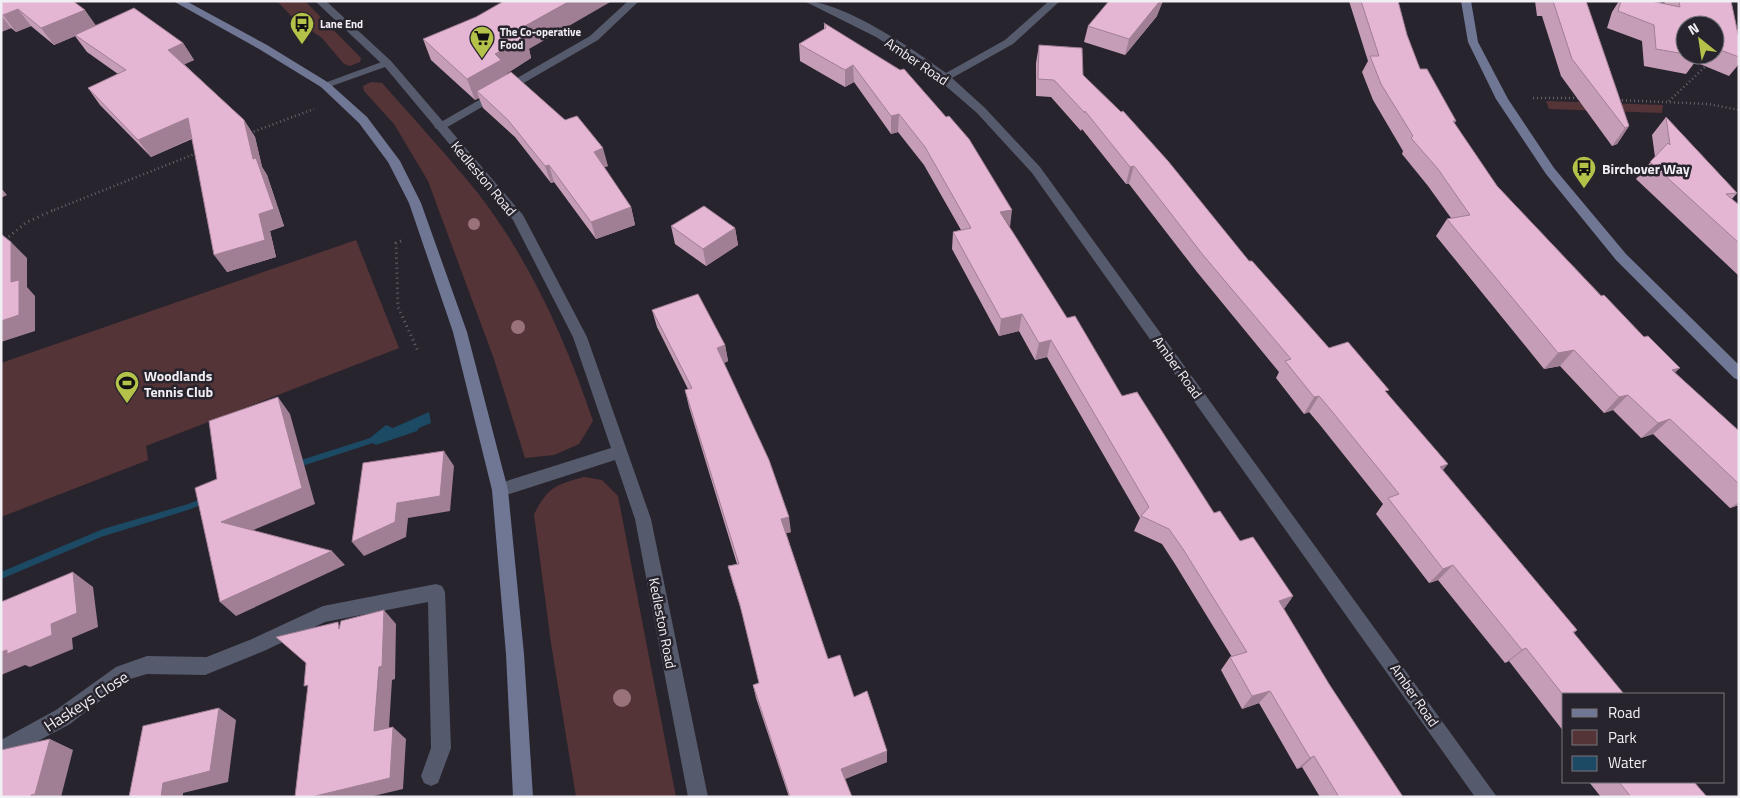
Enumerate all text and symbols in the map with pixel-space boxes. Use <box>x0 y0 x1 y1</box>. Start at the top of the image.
bus stop icon: Lane End <box>289 11 315 45</box>
north arrow <box>1675 15 1725 65</box>
place label: Lane End <box>320 16 363 32</box>
text: N <box>1684 17 1703 40</box>
place label: The Co-operative Food <box>500 24 582 53</box>
supermarket icon: The Co-operative Food <box>469 25 495 59</box>
street label: Amber Road <box>881 32 953 90</box>
street label: Kedleston Road <box>446 136 522 220</box>
bus stop icon: Birchover Way <box>1571 155 1597 189</box>
place label: Birchover Way <box>1602 158 1690 179</box>
street label: Amber Road <box>1148 331 1208 403</box>
place label: Woodlands Tennis Club <box>144 365 213 402</box>
sports icon: Woodlands Tennis Club <box>114 370 140 404</box>
street label: Kedleston Road <box>644 576 682 670</box>
street label: Amber Road <box>1386 659 1444 731</box>
street label: Haskeys Close <box>39 665 133 737</box>
legend <box>1562 693 1725 783</box>
text: Road <box>1608 701 1640 724</box>
text: Park <box>1608 726 1637 749</box>
text: Water <box>1608 751 1647 774</box>

